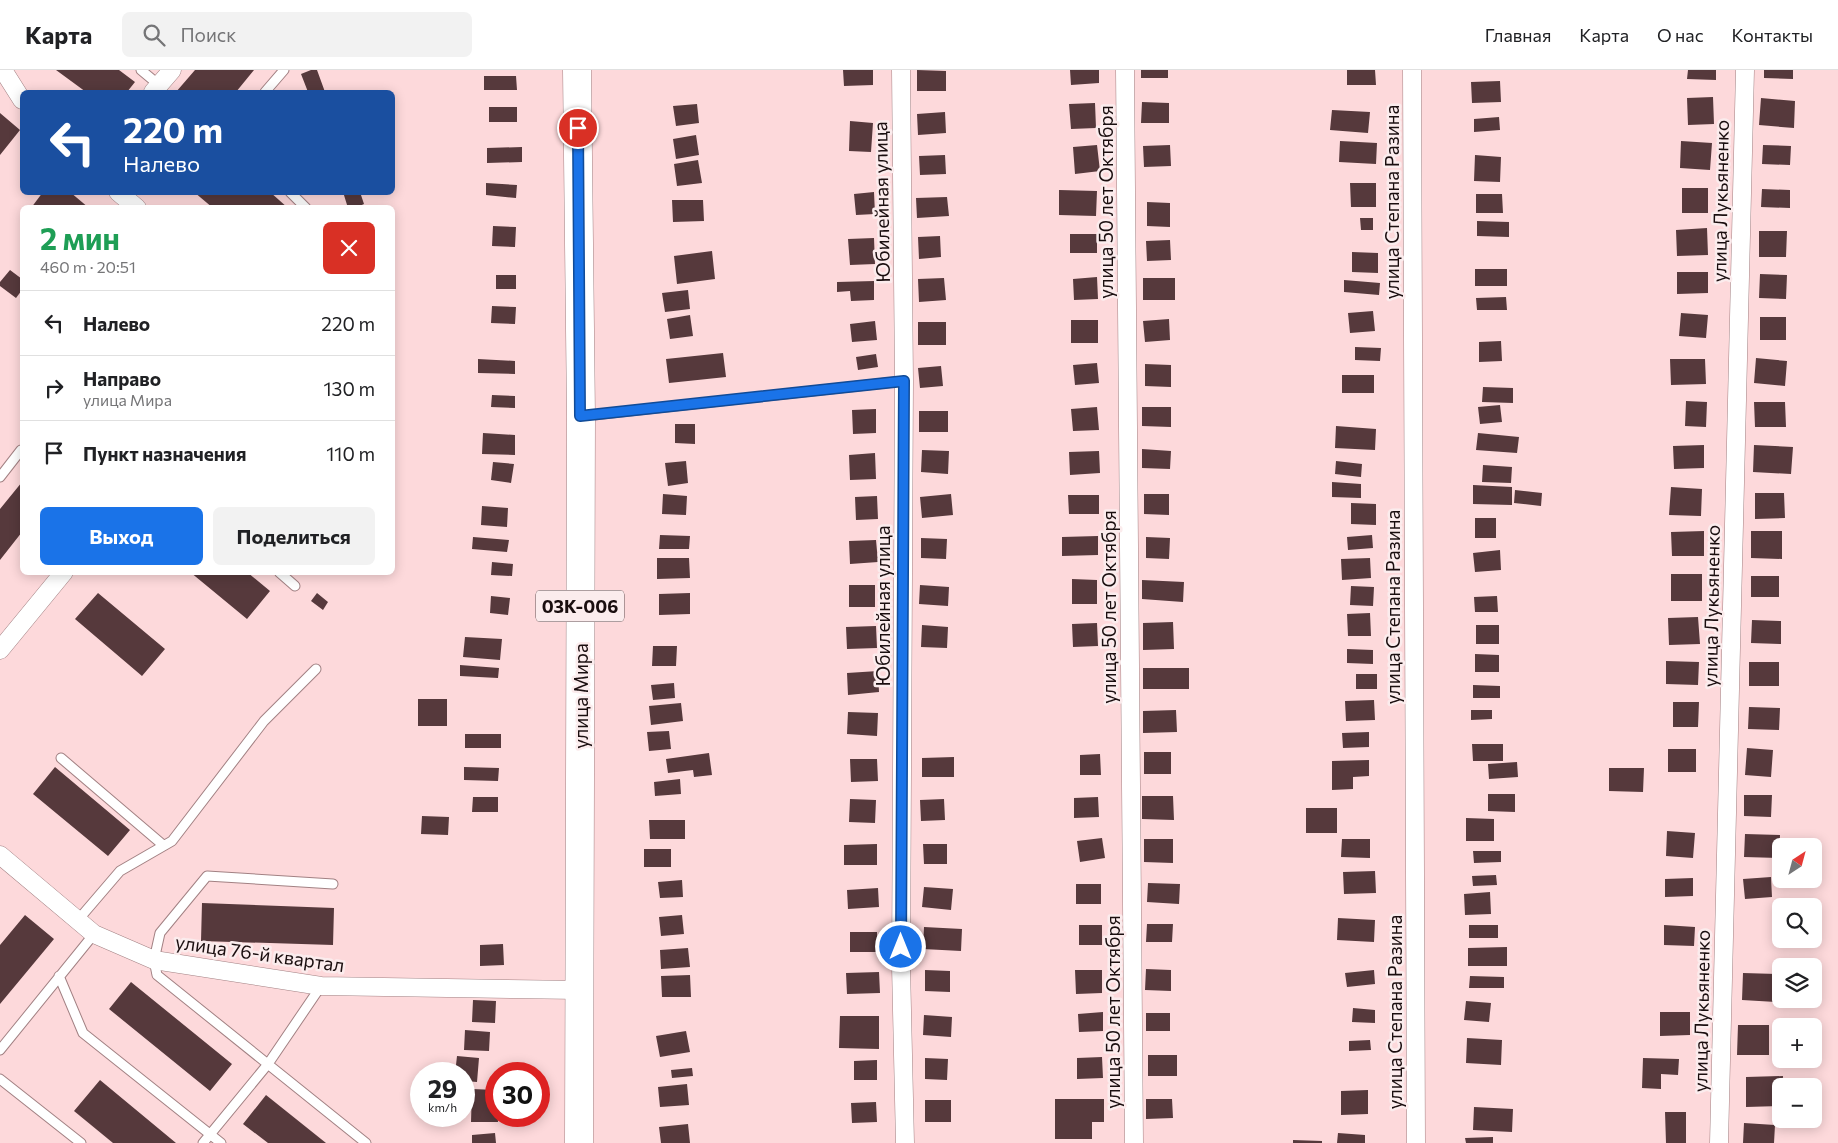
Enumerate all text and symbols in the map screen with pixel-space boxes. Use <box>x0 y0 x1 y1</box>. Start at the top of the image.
search box <box>122 12 472 57</box>
text: Карта <box>25 20 92 49</box>
icon: search <box>140 21 168 49</box>
text: Поиск <box>180 23 236 46</box>
text: Главная <box>1485 24 1551 46</box>
text: Карта <box>1579 24 1629 46</box>
text: О нас <box>1657 24 1704 46</box>
text: Контакты <box>1732 24 1813 46</box>
street label: улица 50 лет Октября <box>1094 105 1117 299</box>
street label: улица Степана Разина <box>1380 105 1403 299</box>
text: 220 m <box>123 107 223 150</box>
pin <box>557 107 599 149</box>
icon: left <box>40 110 105 175</box>
icon: arrive <box>564 114 592 142</box>
street label: улица Лукьяненко <box>1707 120 1733 282</box>
street label: Юбилейная улица <box>868 121 894 283</box>
text: Налево <box>123 150 200 177</box>
text: 2 мин <box>40 219 120 256</box>
button: close <box>323 222 375 274</box>
text: 460 m · 20:51 <box>40 257 136 276</box>
icon: left <box>40 309 68 337</box>
text: Налево <box>83 312 150 335</box>
text: 220 m <box>321 312 375 335</box>
text: Направо <box>83 367 161 390</box>
icon: right <box>40 374 68 402</box>
text: 130 m <box>323 377 375 400</box>
text: улица Мира <box>83 390 172 409</box>
icon: arrive <box>40 439 68 467</box>
text: Пункт назначения <box>83 442 246 465</box>
text: 110 m <box>326 442 375 465</box>
button: Выход <box>40 507 203 565</box>
button: Поделиться <box>213 507 375 565</box>
street label: улица 50 лет Октября <box>1097 510 1120 704</box>
street label: улица Степана Разина <box>1381 510 1404 704</box>
street label: Юбилейная улица <box>871 525 894 687</box>
street label: улица Лукьяненко <box>1698 525 1724 687</box>
road number: 03К-006 <box>536 590 624 622</box>
street label: улица Мира <box>569 643 592 749</box>
north arrow <box>1772 838 1822 888</box>
map controls <box>1772 838 1822 1128</box>
button: search <box>1772 898 1822 948</box>
street label: улица 50 лет Октября <box>1101 915 1124 1109</box>
street label: улица Степана Разина <box>1383 915 1406 1109</box>
position arrow <box>874 920 926 972</box>
street label: улица 76-й квартал <box>174 930 346 976</box>
street label: улица Лукьяненко <box>1688 930 1714 1092</box>
button: layers <box>1772 958 1822 1008</box>
button: + <box>1772 1018 1822 1068</box>
speed limit sign: 30 <box>485 1062 550 1127</box>
text: 29 <box>428 1073 457 1103</box>
button: − <box>1772 1078 1822 1128</box>
text: km/h <box>428 1100 457 1114</box>

